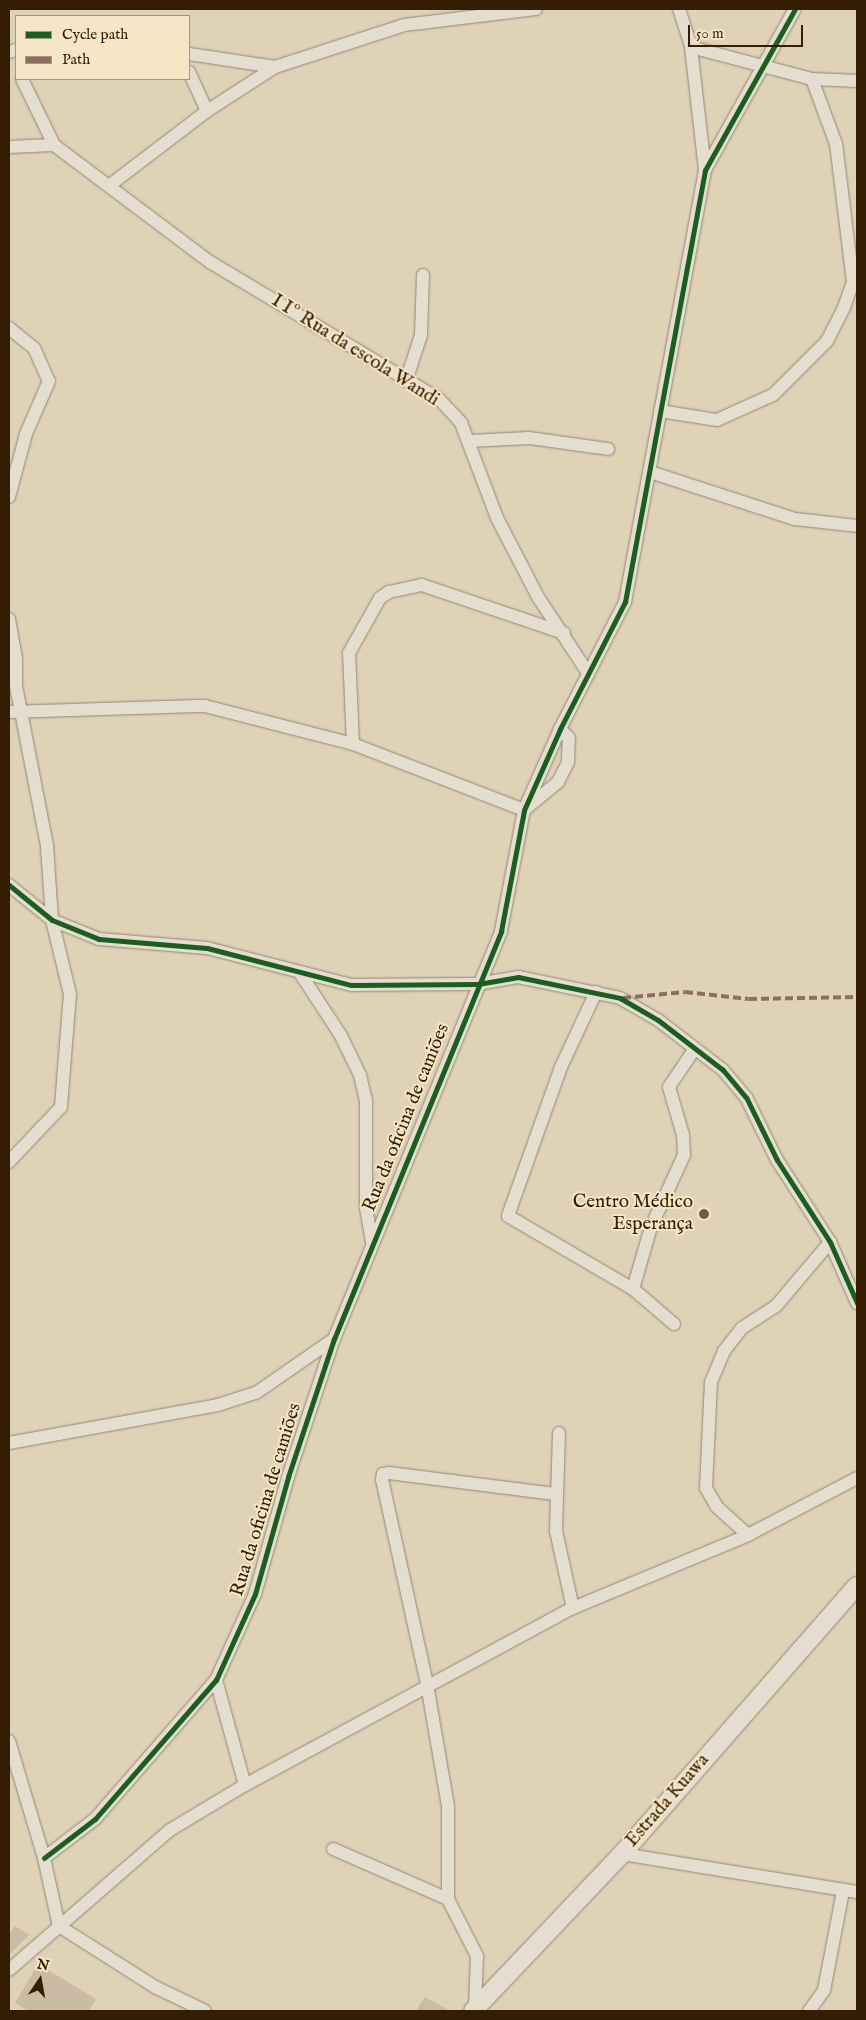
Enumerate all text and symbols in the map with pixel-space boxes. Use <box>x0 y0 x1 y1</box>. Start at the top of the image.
legend <box>15 15 190 80</box>
scale bar <box>691 15 806 47</box>
text: 50 m <box>696 24 724 43</box>
text: Cycle path <box>62 25 128 44</box>
text: Path <box>62 50 90 69</box>
street label: I Iº Rua da escola Wandi <box>267 290 443 412</box>
street label: Rua da oficina de camiões <box>359 1021 455 1215</box>
place label: Centro Médico Esperança <box>573 1192 693 1236</box>
marker: Centro Médico Esperança <box>697 1207 711 1221</box>
street label: Rua da oficina de camiões <box>227 1401 307 1599</box>
street label: Estrada Kuawa <box>621 1750 715 1852</box>
north arrow <box>15 1955 65 2005</box>
text: N <box>35 1955 51 1975</box>

